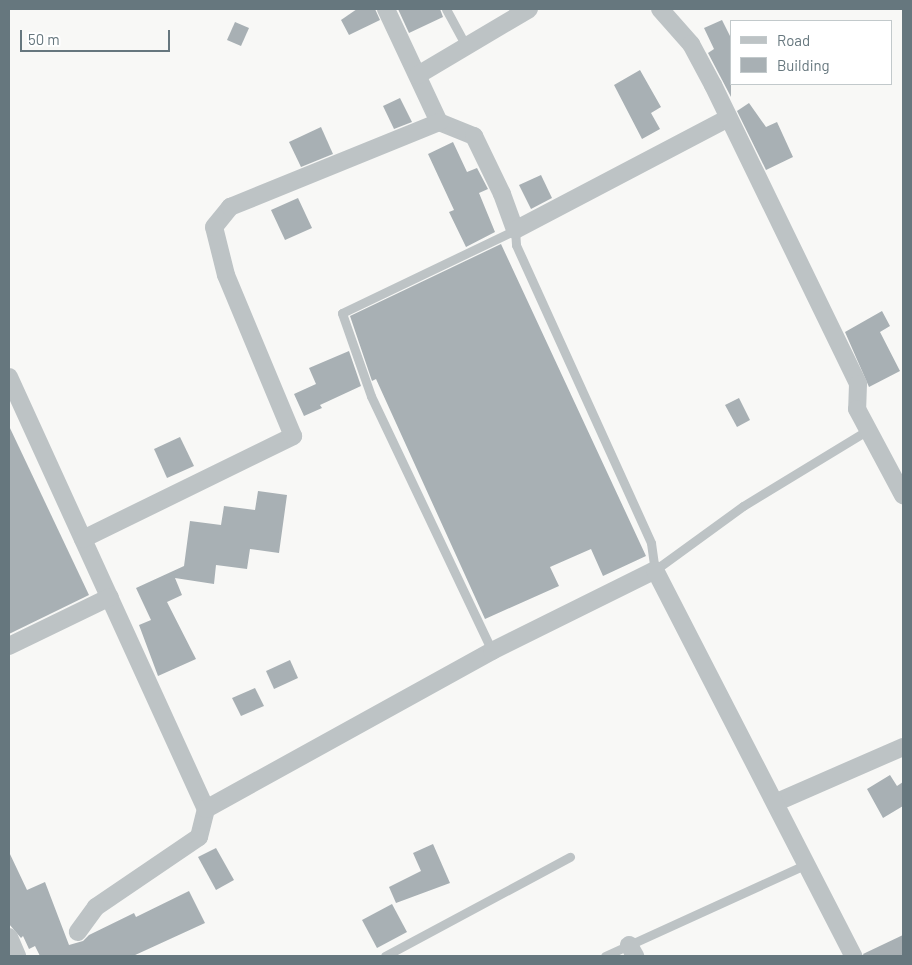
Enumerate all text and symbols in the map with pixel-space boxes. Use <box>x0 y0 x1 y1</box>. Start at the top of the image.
scale bar <box>22 20 172 52</box>
legend <box>730 20 892 85</box>
text: 50 m <box>28 30 60 48</box>
text: Road <box>777 31 810 49</box>
text: Building <box>777 56 830 74</box>

